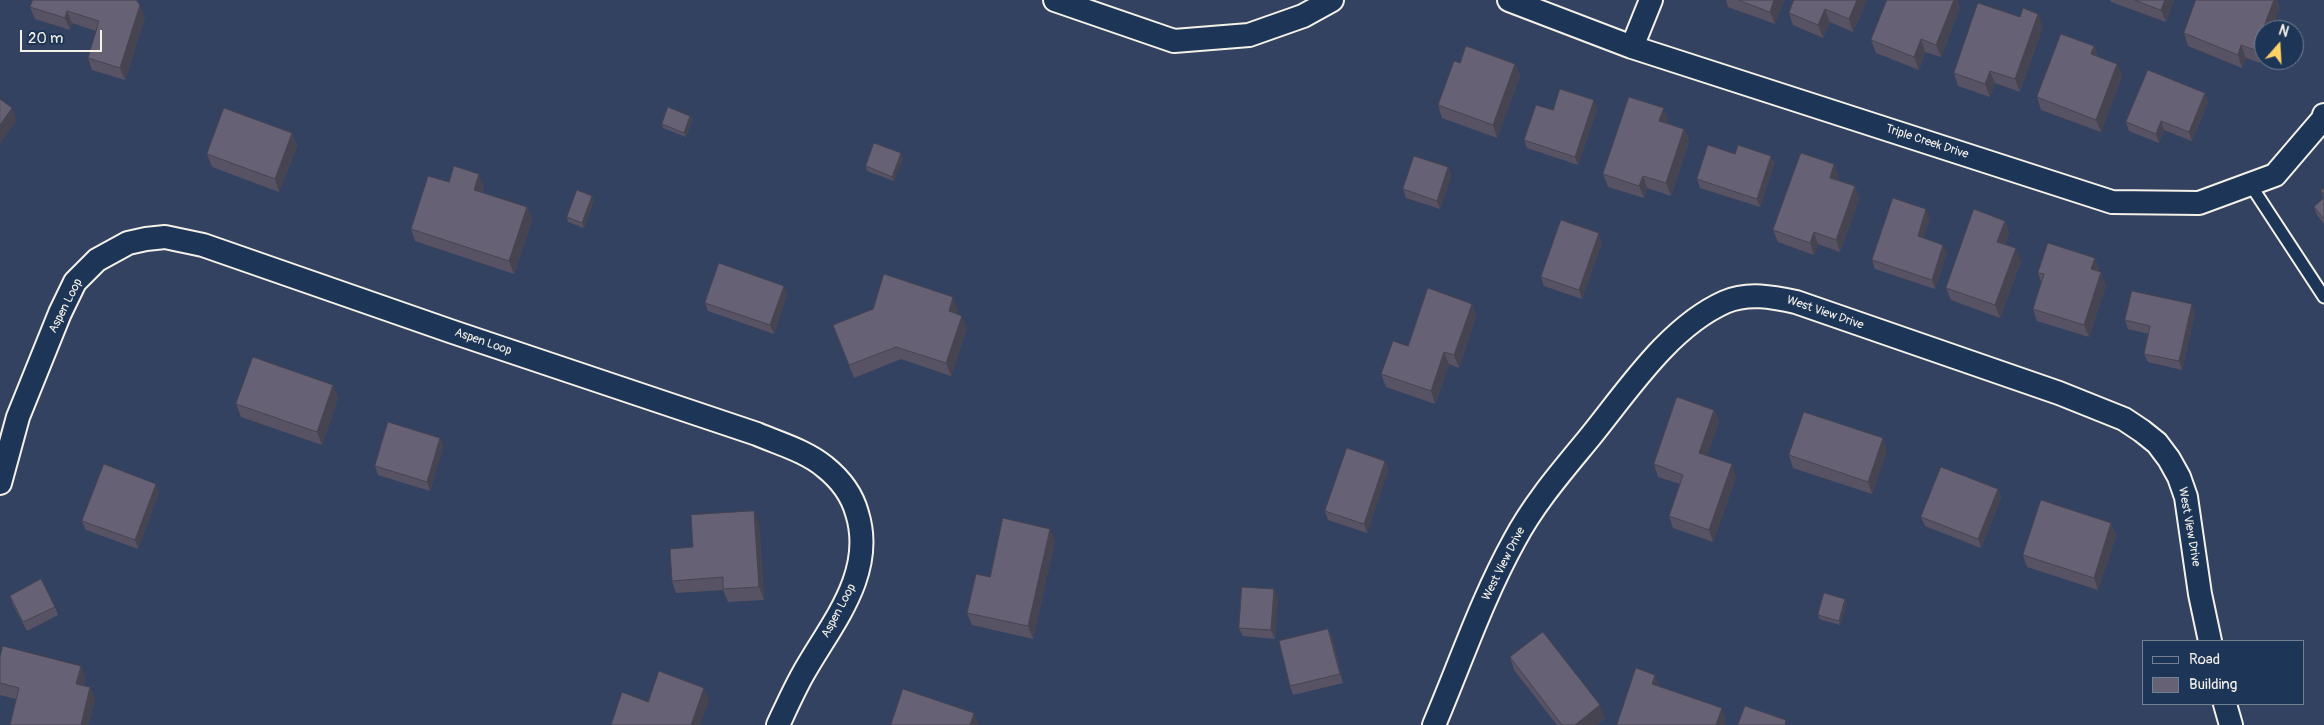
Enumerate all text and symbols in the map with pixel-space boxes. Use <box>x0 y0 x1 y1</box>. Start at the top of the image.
scale bar <box>22 20 105 52</box>
north arrow <box>2254 20 2304 70</box>
text: N <box>2276 22 2291 41</box>
text: 20 m <box>28 29 63 48</box>
street label: Triple Creek Drive <box>1884 122 1970 162</box>
street label: Aspen Loop <box>46 276 86 336</box>
street label: West View Drive <box>1785 293 1865 333</box>
street label: Aspen Loop <box>453 326 513 358</box>
street label: West View Drive <box>2175 486 2203 568</box>
street label: West View Drive <box>1479 525 1529 603</box>
street label: Aspen Loop <box>819 581 859 641</box>
legend <box>2142 640 2304 705</box>
text: Road <box>2189 650 2220 669</box>
text: Building <box>2189 675 2237 694</box>

